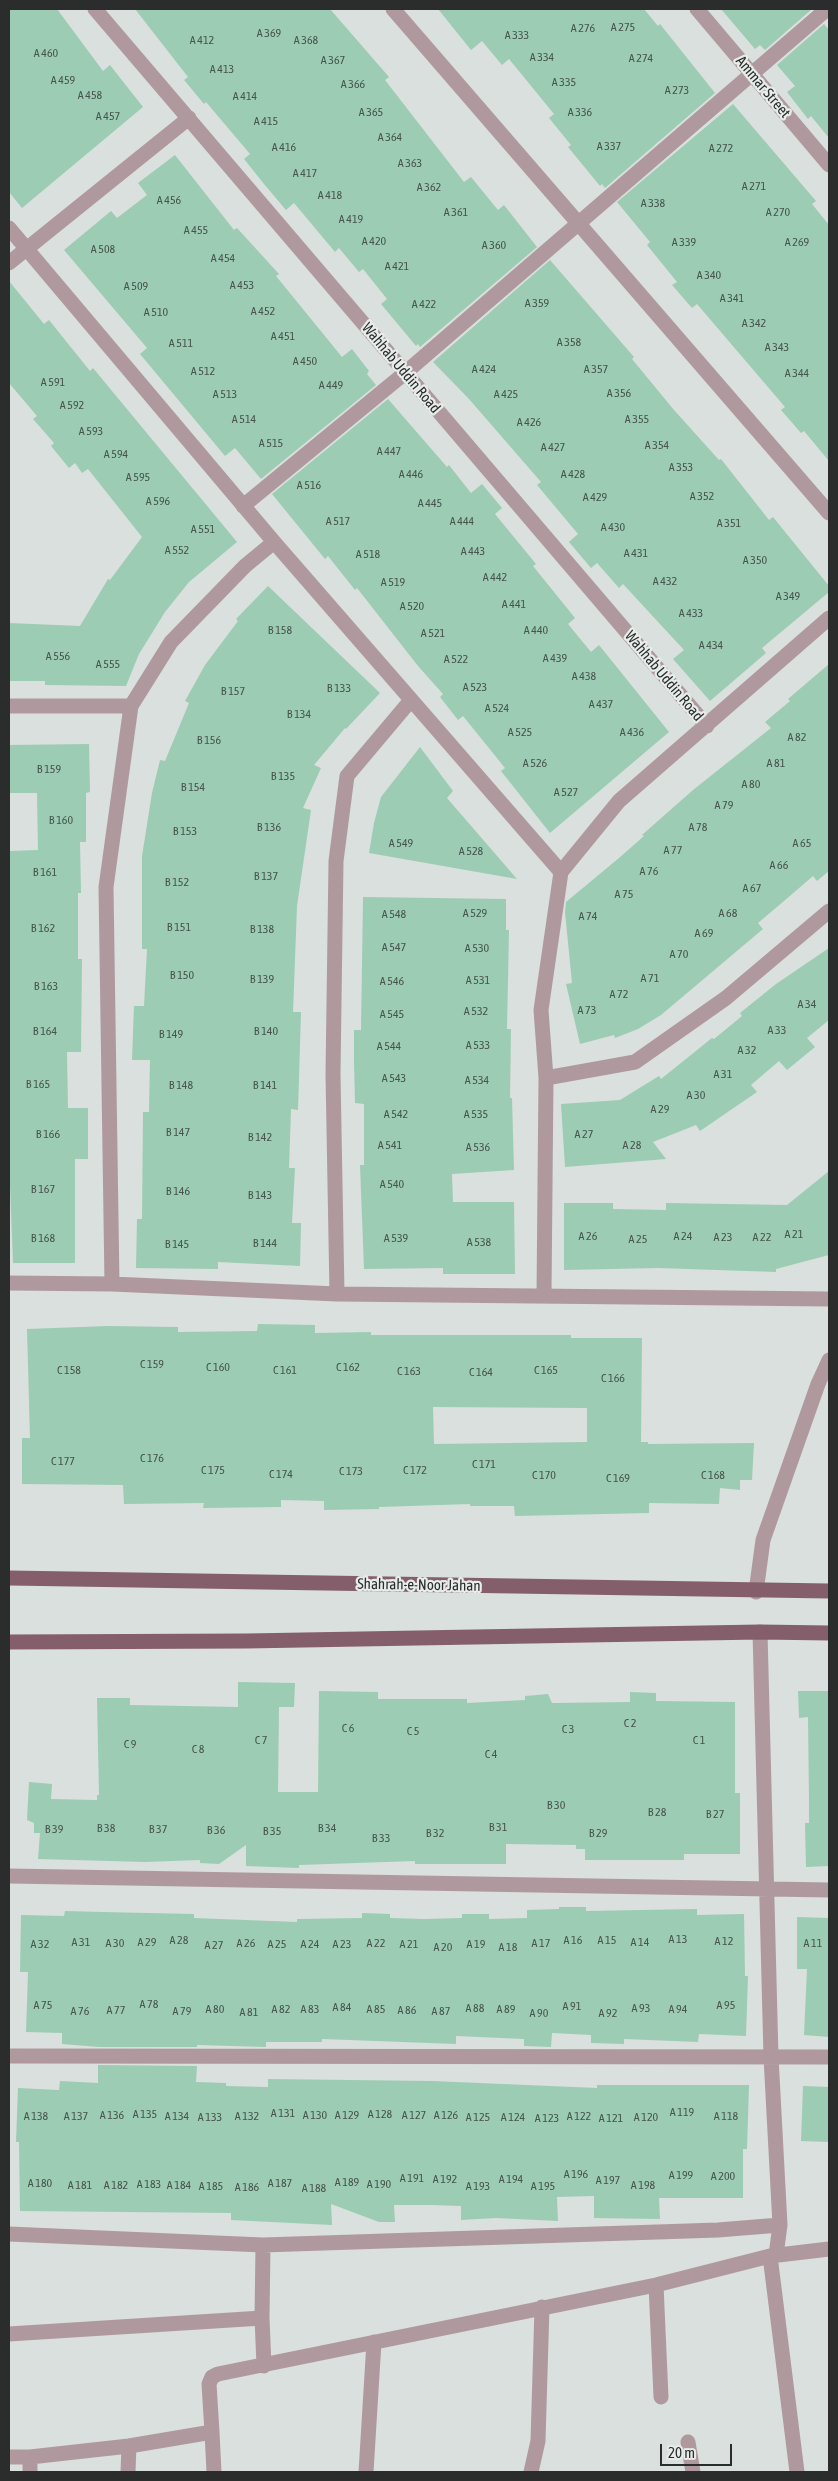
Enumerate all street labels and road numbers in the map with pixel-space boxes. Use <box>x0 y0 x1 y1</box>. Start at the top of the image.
street label: Ammar Street <box>732 52 794 122</box>
street label: Wahhab Uddin Road <box>358 319 444 417</box>
street label: Wahhab Uddin Road <box>621 627 707 725</box>
street label: Shahrah-e-Noor Jahan <box>357 1575 481 1595</box>

